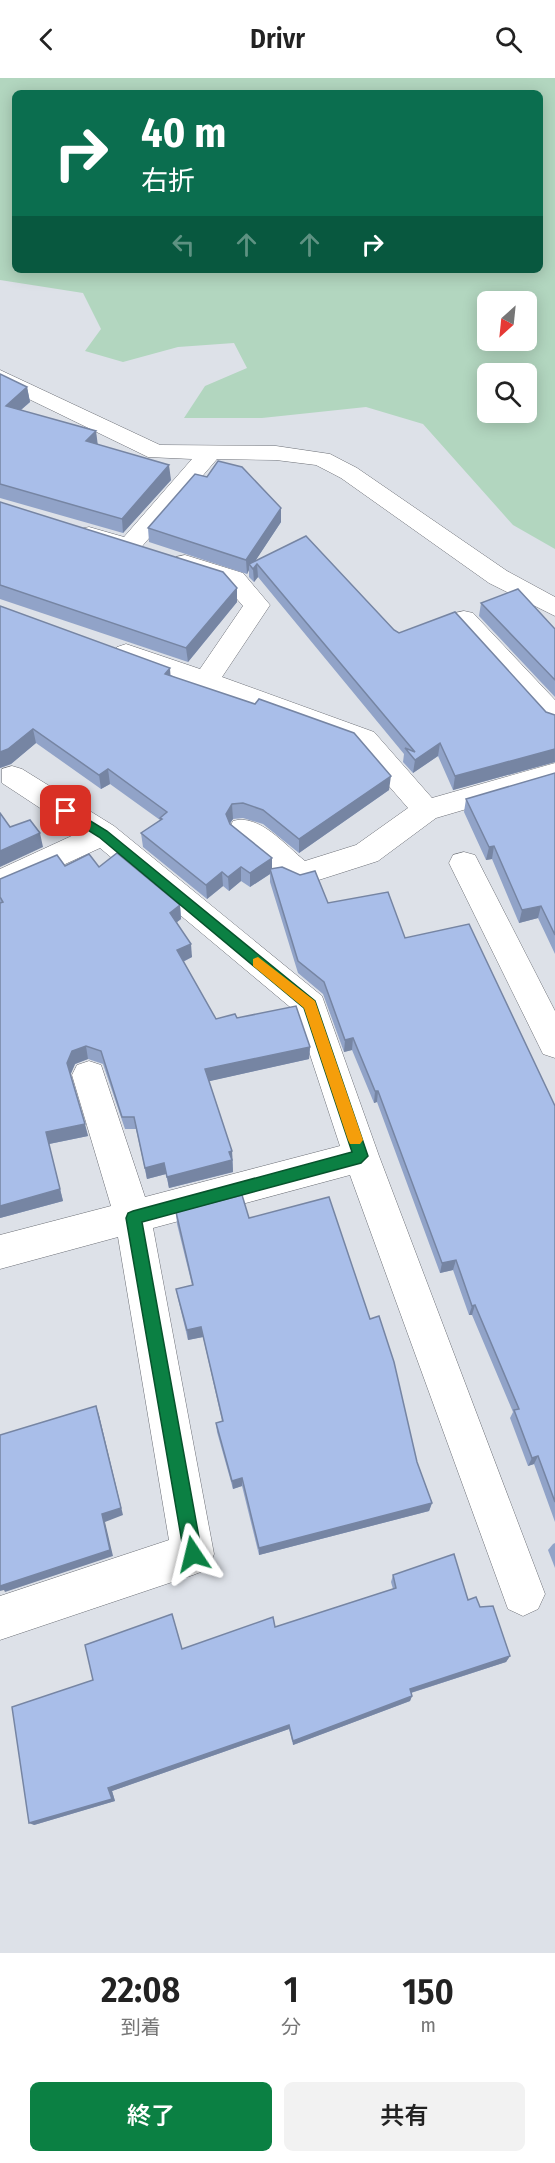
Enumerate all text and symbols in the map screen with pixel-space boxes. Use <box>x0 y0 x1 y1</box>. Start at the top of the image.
icon: back <box>30 23 63 56</box>
text: Drivr <box>250 23 305 55</box>
icon: search <box>492 23 525 56</box>
text: 40 m <box>141 108 226 158</box>
icon: right <box>42 114 120 192</box>
text: 右折 <box>141 165 195 197</box>
icon: left <box>167 228 200 261</box>
icon: ahead <box>230 228 263 261</box>
icon: ahead <box>293 228 326 261</box>
icon: right <box>356 228 389 261</box>
north arrow <box>477 291 537 351</box>
map controls <box>477 291 537 423</box>
button: search <box>477 363 537 423</box>
pin <box>40 785 91 836</box>
icon: arrive <box>49 794 82 827</box>
position arrow <box>161 1522 225 1586</box>
text: 22:08 <box>101 1968 180 2012</box>
text: 1 <box>284 1968 299 2012</box>
text: 150 <box>402 1970 454 2014</box>
text: m <box>420 2013 436 2037</box>
text: 到着 <box>121 2015 161 2039</box>
text: 分 <box>281 2015 301 2039</box>
button: 終了 <box>30 2082 272 2151</box>
button: 共有 <box>284 2082 525 2151</box>

